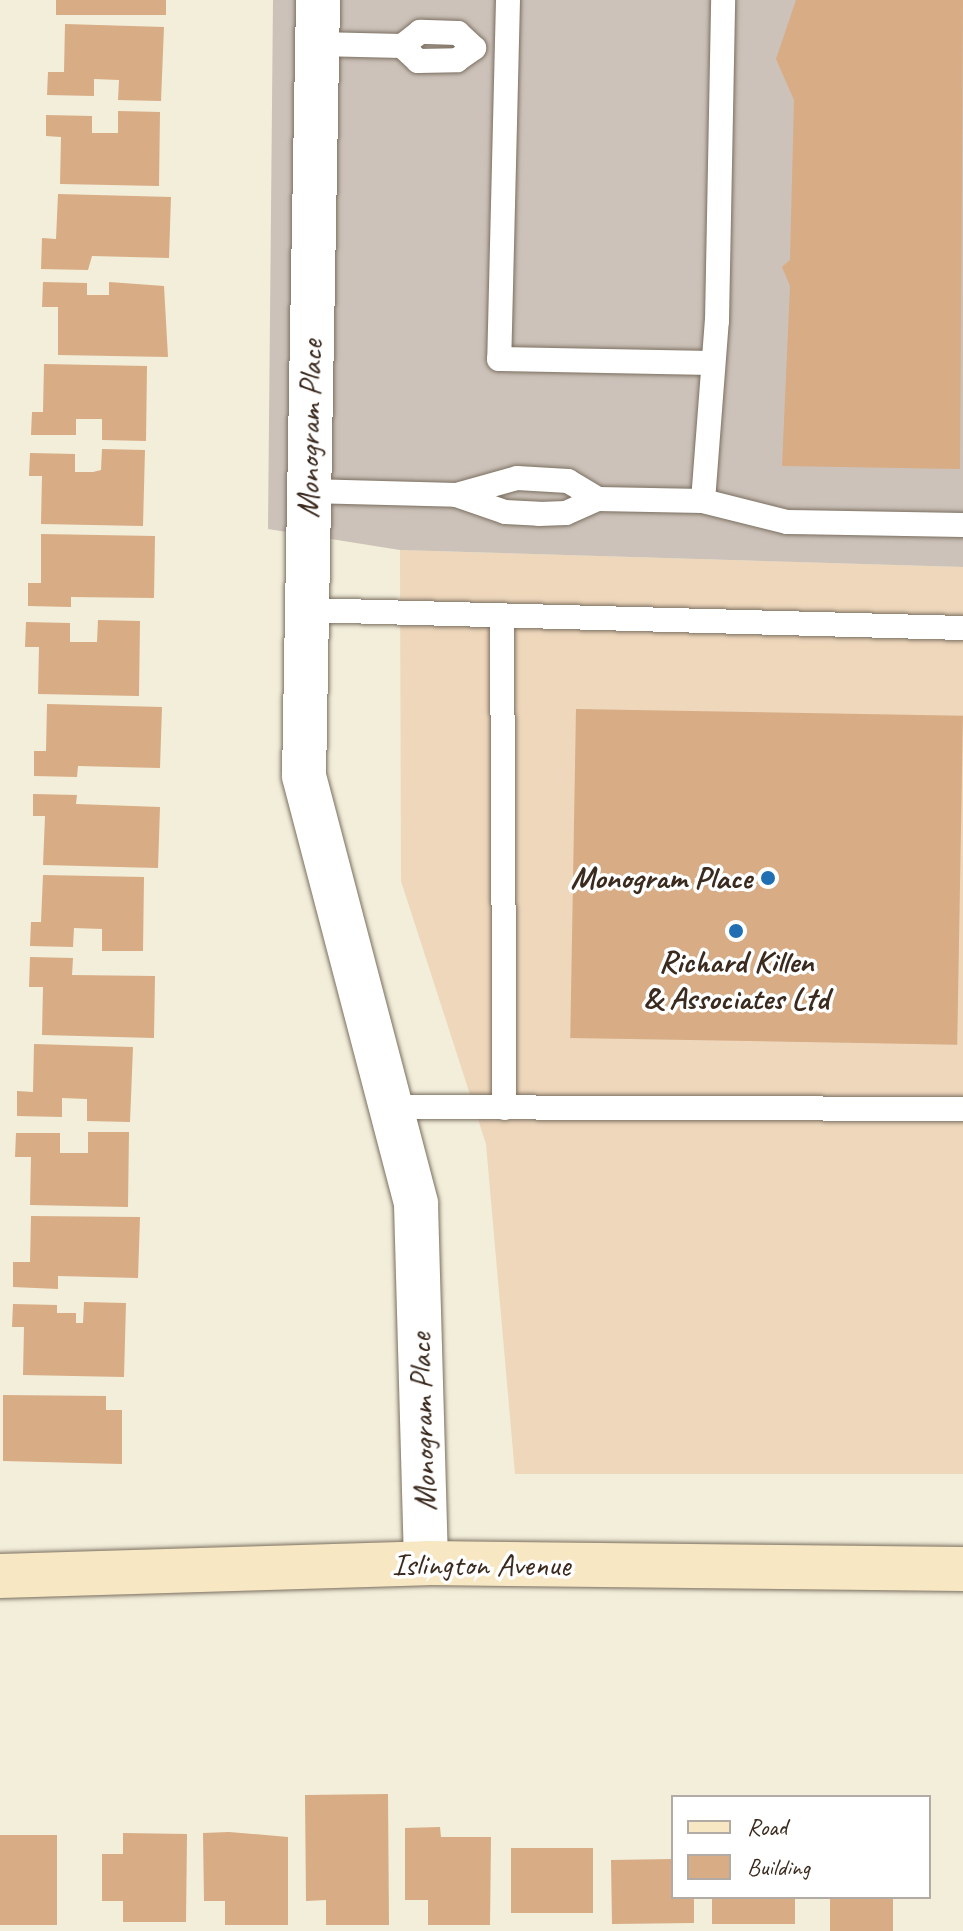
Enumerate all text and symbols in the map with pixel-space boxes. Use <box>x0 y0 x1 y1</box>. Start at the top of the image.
street label: Monogram Place <box>289 340 331 518</box>
place label: Monogram Place <box>571 859 752 897</box>
marker: Monogram Place <box>759 869 777 887</box>
marker: Richard Killen & Associates Ltd <box>727 922 745 940</box>
place label: Richard Killen & Associates Ltd <box>644 944 828 1019</box>
street label: Monogram Place <box>401 1332 445 1512</box>
street label: Islington Avenue <box>392 1546 570 1584</box>
legend <box>671 1795 931 1899</box>
text: Road <box>747 1812 787 1842</box>
text: Building <box>747 1852 810 1882</box>

